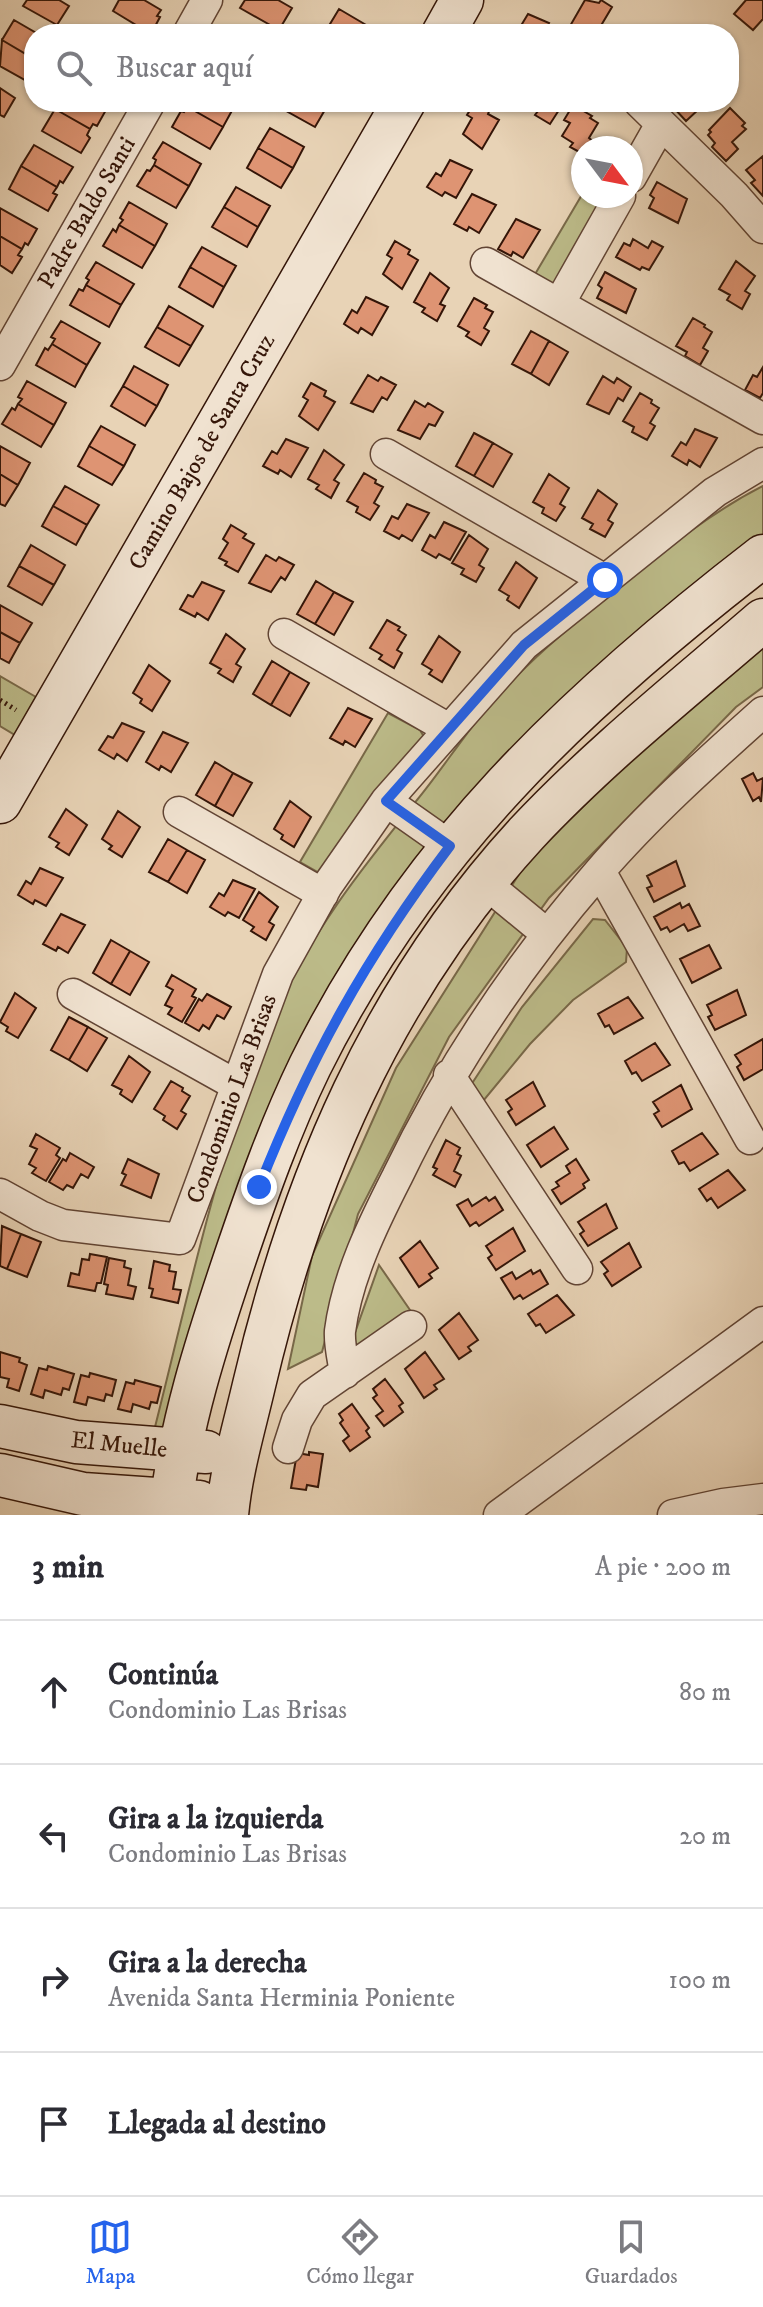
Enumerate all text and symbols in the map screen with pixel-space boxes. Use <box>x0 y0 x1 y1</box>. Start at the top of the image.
search box <box>24 24 739 112</box>
icon: search <box>52 46 96 90</box>
text: Buscar aquí <box>116 50 253 87</box>
street label: Padre Baldo Santi <box>31 132 143 294</box>
north arrow <box>571 136 643 208</box>
street label: Camino Bajos de Santa Cruz <box>122 328 282 575</box>
route start <box>587 562 623 598</box>
street label: Condominio Las Brisas <box>180 990 284 1208</box>
route end <box>241 1169 277 1205</box>
street label: El Muelle <box>69 1425 169 1465</box>
text: 3 min <box>32 1546 104 1588</box>
text: A pie · 200 m <box>595 1551 731 1584</box>
text: Continúa <box>108 1657 218 1694</box>
icon: ahead <box>32 1670 76 1714</box>
text: 80 m <box>679 1676 731 1709</box>
text: Condominio Las Brisas <box>108 1694 347 1727</box>
text: Gira a la izquierda <box>108 1801 323 1838</box>
icon: left <box>32 1814 76 1858</box>
text: 20 m <box>679 1820 731 1853</box>
text: Condominio Las Brisas <box>108 1838 347 1871</box>
text: Gira a la derecha <box>108 1945 307 1982</box>
icon: right <box>32 1958 76 2002</box>
text: 100 m <box>668 1964 731 1997</box>
text: Avenida Santa Herminia Poniente <box>108 1982 455 2015</box>
icon: arrive <box>32 2102 76 2146</box>
text: Llegada al destino <box>108 2106 326 2143</box>
tab: Mapa <box>85 2215 135 2290</box>
tab: Cómo llegar <box>306 2215 414 2290</box>
tab: Guardados <box>585 2215 678 2290</box>

